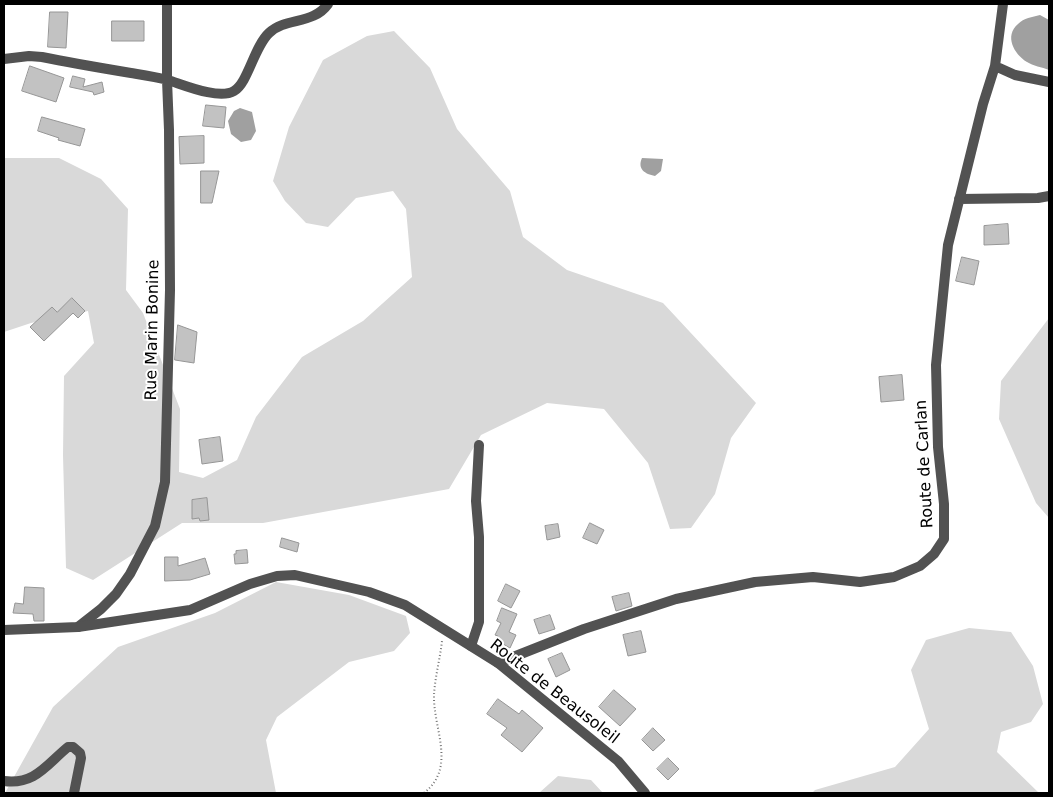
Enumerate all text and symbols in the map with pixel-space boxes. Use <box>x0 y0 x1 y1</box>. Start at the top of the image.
street label: Rue Marin Bonine <box>142 260 164 400</box>
street label: Route de Carlan <box>912 399 938 529</box>
street label: Route de Beausoleil <box>486 636 622 748</box>

